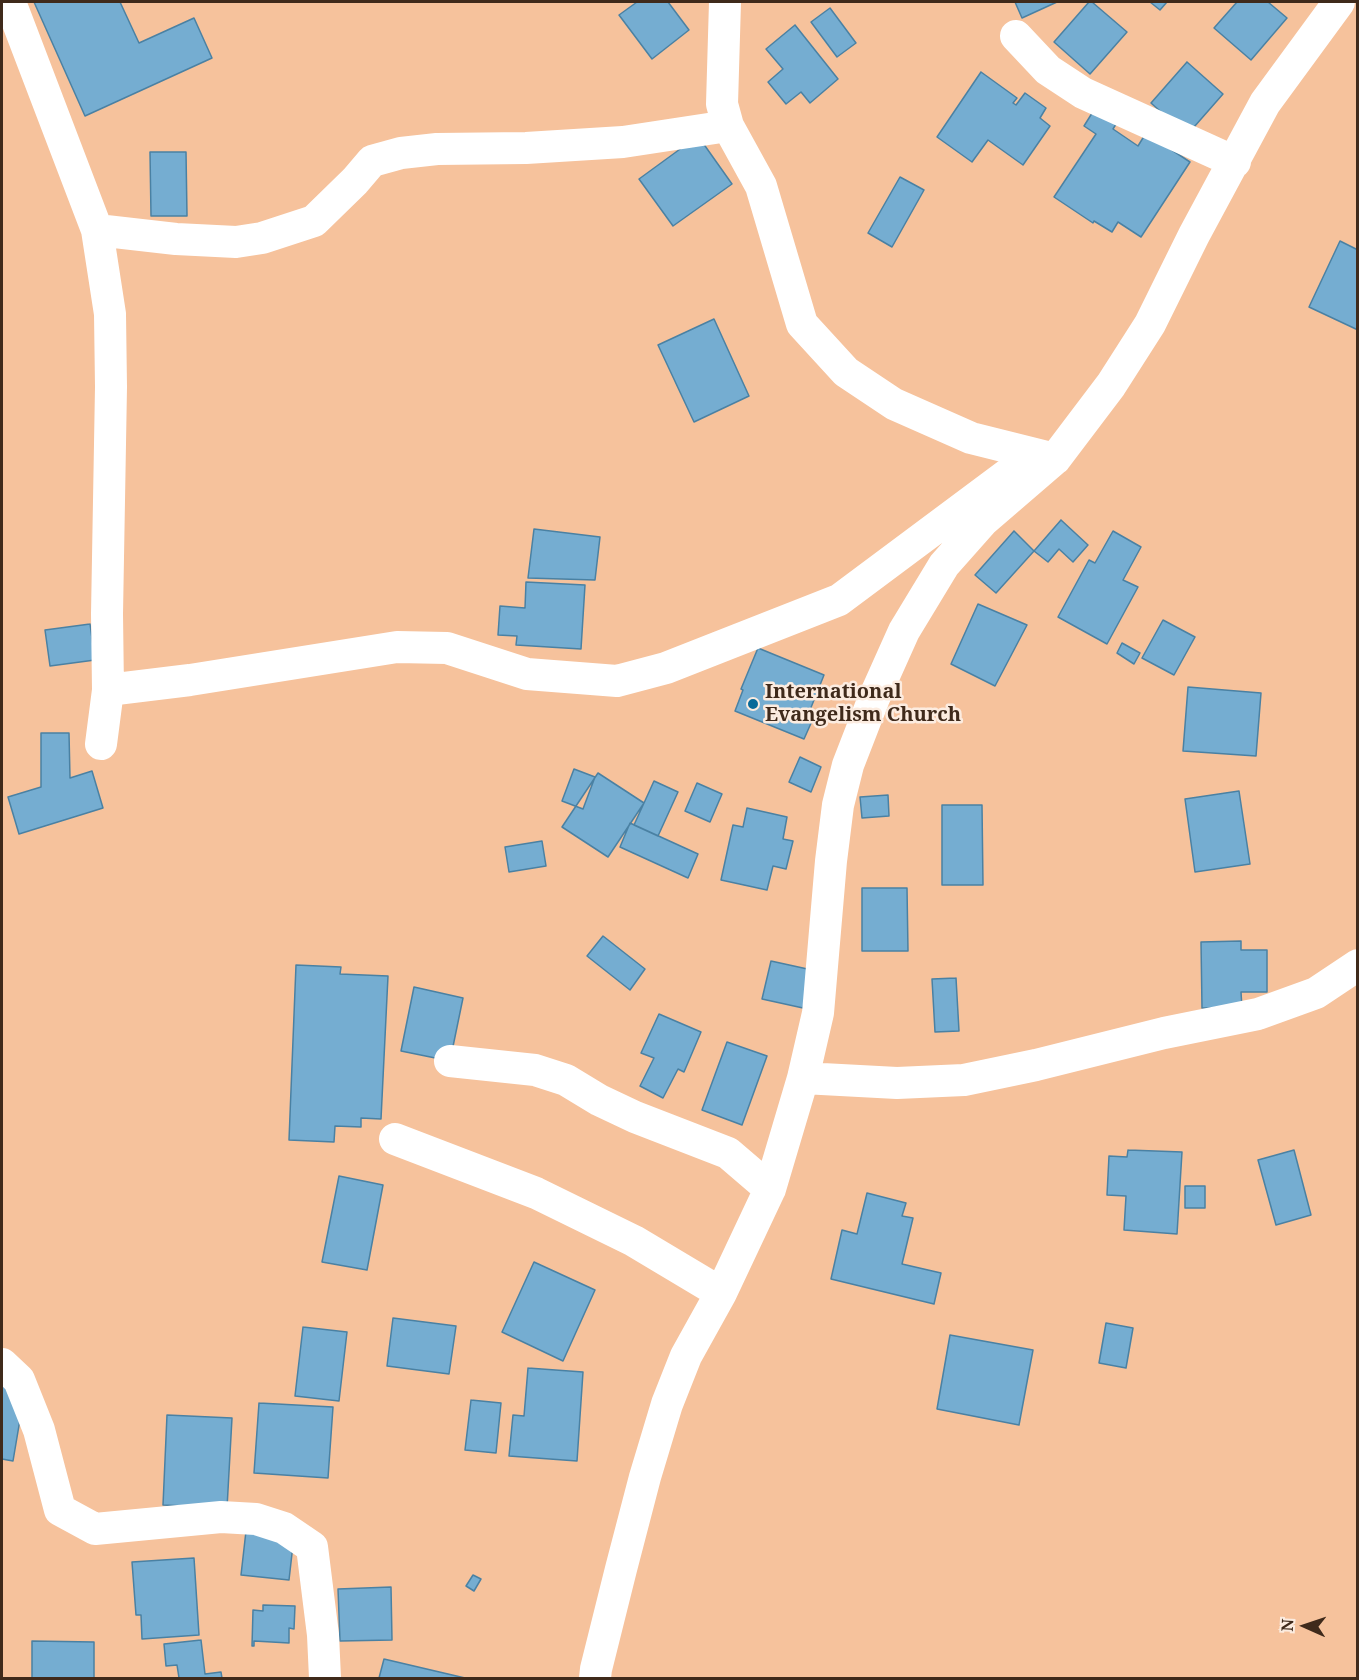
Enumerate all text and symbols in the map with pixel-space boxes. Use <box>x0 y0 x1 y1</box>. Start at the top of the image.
place label: International Evangelism Church <box>765 680 961 727</box>
marker: International Evangelism Church <box>746 697 760 711</box>
north arrow <box>1275 1596 1335 1656</box>
text: N <box>1276 1618 1298 1632</box>

